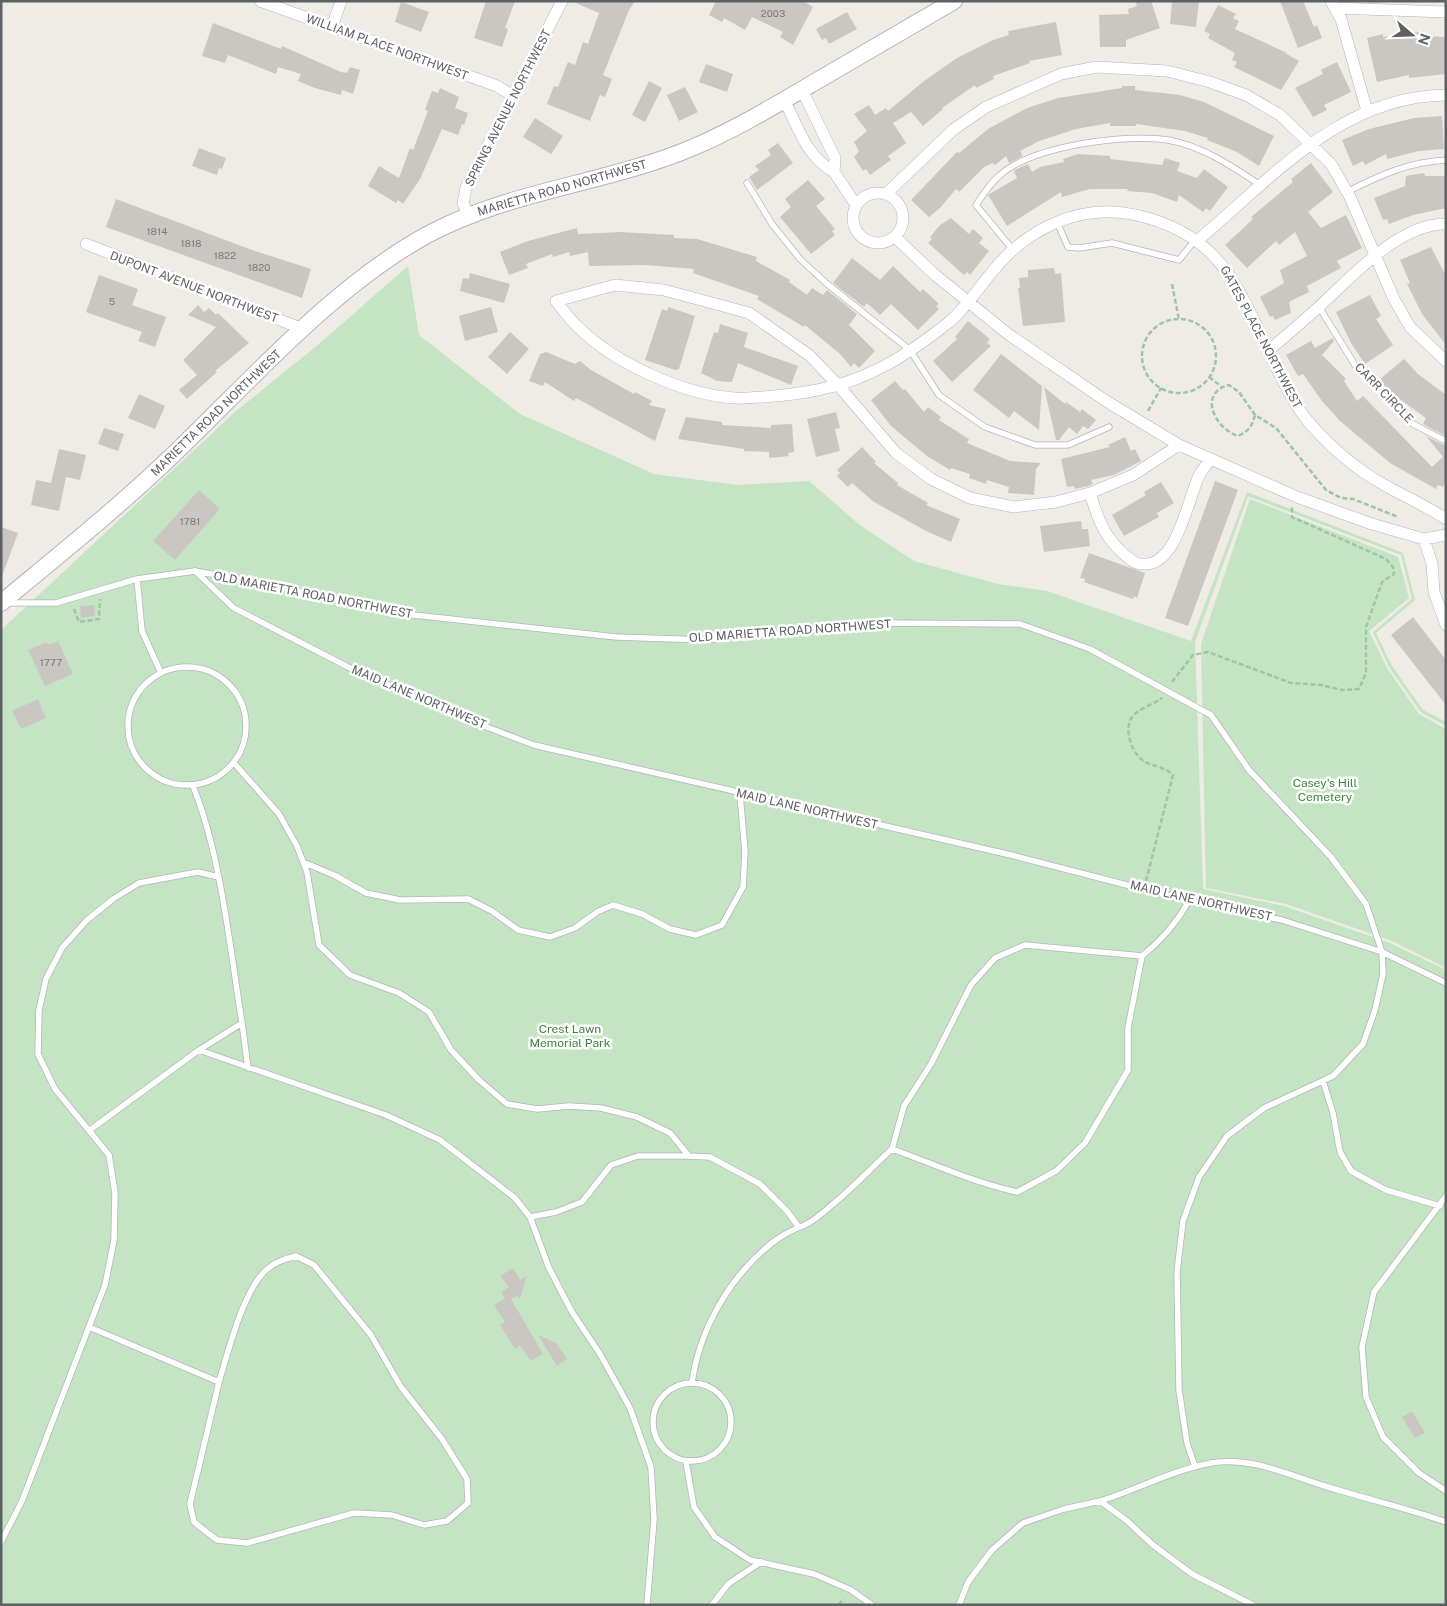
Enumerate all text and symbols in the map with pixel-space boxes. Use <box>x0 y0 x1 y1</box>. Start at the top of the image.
house number: 2003 <box>761 7 785 19</box>
north arrow <box>1387 10 1437 60</box>
street label: WILLIAM PLACE NORTHWEST <box>304 11 470 83</box>
street label: SPRING AVENUE NORTHWEST <box>462 27 554 189</box>
text: N <box>1415 31 1434 47</box>
street label: MARIETTA ROAD NORTHWEST <box>476 157 648 219</box>
house number: 1814 <box>147 225 167 237</box>
house number: 1818 <box>180 237 202 249</box>
street label: DUPONT AVENUE NORTHWEST <box>108 248 280 326</box>
house number: 1822 <box>214 249 236 261</box>
house number: 1820 <box>248 261 270 273</box>
street label: GATES PLACE NORTHWEST <box>1217 263 1305 411</box>
house number: 5 <box>109 295 115 307</box>
street label: MARIETTA ROAD NORTHWEST <box>148 347 284 479</box>
street label: CARR CIRCLE <box>1352 360 1416 426</box>
house number: 1781 <box>180 515 200 527</box>
street label: OLD MARIETTA ROAD NORTHWEST <box>212 569 414 621</box>
street label: OLD MARIETTA ROAD NORTHWEST <box>689 617 891 645</box>
house number: 1777 <box>40 656 62 668</box>
street label: MAID LANE NORTHWEST <box>350 662 488 732</box>
park label: Casey's Hill Cemetery <box>1293 776 1358 804</box>
street label: MAID LANE NORTHWEST <box>735 786 879 832</box>
street label: MAID LANE NORTHWEST <box>1129 878 1273 924</box>
park label: Crest Lawn Memorial Park <box>530 1022 611 1050</box>

